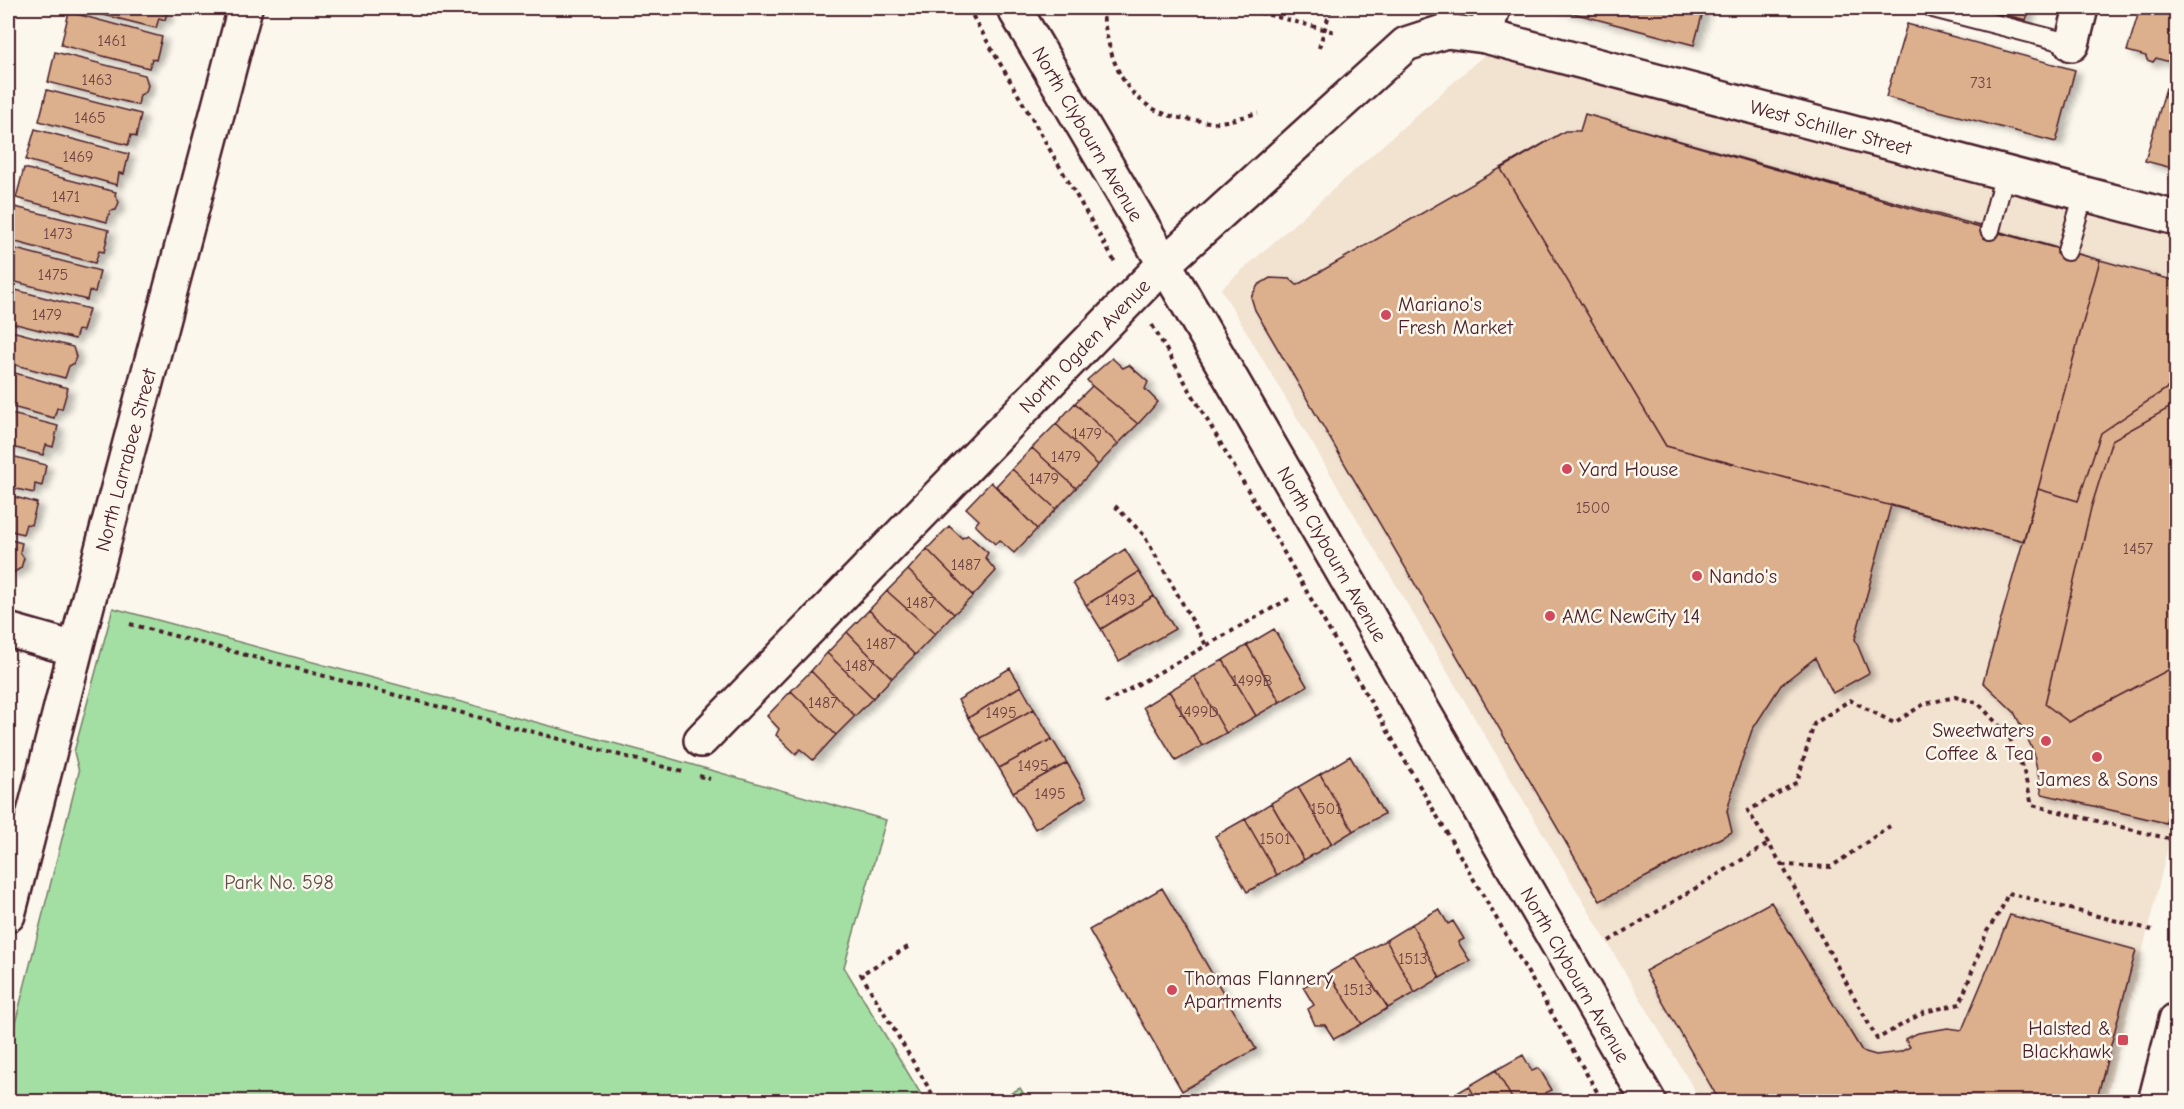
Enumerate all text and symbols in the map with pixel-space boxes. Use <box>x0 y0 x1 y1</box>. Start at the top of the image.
house number: 1461 <box>97 32 127 50</box>
street label: North Clybourn Avenue <box>1028 42 1148 225</box>
house number: 1463 <box>82 71 112 89</box>
house number: 731 <box>1970 74 1992 92</box>
street label: West Schiller Street <box>1747 95 1915 160</box>
house number: 1465 <box>74 109 106 127</box>
house number: 1469 <box>62 148 94 166</box>
house number: 1471 <box>52 188 80 206</box>
house number: 1473 <box>43 225 73 243</box>
house number: 1475 <box>38 266 68 284</box>
street label: North Ogden Avenue <box>1014 274 1155 417</box>
place label: Mariano's Fresh Market <box>1398 293 1514 339</box>
house number: 1479 <box>32 306 62 324</box>
marker: Mariano's Fresh Market <box>1379 308 1393 322</box>
street label: North Larrabee Street <box>90 365 161 554</box>
house number: 1479 <box>1072 425 1102 443</box>
house number: 1479 <box>1051 448 1081 466</box>
place label: Yard House <box>1579 458 1678 481</box>
street label: North Clybourn Avenue <box>1273 462 1392 646</box>
marker: Yard House <box>1560 462 1574 476</box>
house number: 1479 <box>1029 470 1059 488</box>
house number: 1500 <box>1576 499 1610 517</box>
house number: 1457 <box>2123 540 2154 558</box>
house number: 1487 <box>951 556 981 574</box>
place label: Nando's <box>1709 565 1777 588</box>
marker: Nando's <box>1690 569 1704 583</box>
house number: 1493 <box>1105 591 1135 609</box>
house number: 1487 <box>906 594 936 612</box>
place label: AMC NewCity 14 <box>1562 605 1700 628</box>
marker: AMC NewCity 14 <box>1543 609 1557 623</box>
house number: 1487 <box>866 635 896 653</box>
house number: 1487 <box>845 657 875 675</box>
house number: 1499B <box>1232 672 1273 690</box>
house number: 1487 <box>808 694 838 712</box>
house number: 1499D <box>1177 703 1219 721</box>
house number: 1495 <box>985 704 1017 722</box>
place label: Sweetwaters Coffee & Tea <box>1925 719 2034 765</box>
marker: Sweetwaters Coffee & Tea <box>2039 734 2053 748</box>
marker: James & Sons <box>2090 750 2104 764</box>
house number: 1495 <box>1017 757 1049 775</box>
place label: James & Sons <box>2036 768 2158 791</box>
house number: 1495 <box>1034 785 1066 803</box>
house number: 1501 <box>1310 800 1342 818</box>
house number: 1501 <box>1259 830 1291 848</box>
park label: Park No. 598 <box>224 871 334 894</box>
street label: North Clybourn Avenue <box>1516 883 1635 1067</box>
house number: 1513 <box>1398 950 1428 968</box>
place label: Thomas Flannery Apartments <box>1184 967 1333 1013</box>
house number: 1513 <box>1343 981 1373 999</box>
marker: Thomas Flannery Apartments <box>1165 983 1179 997</box>
place label: Halsted & Blackhawk <box>2022 1017 2111 1063</box>
marker: Halsted & Blackhawk <box>2116 1033 2130 1047</box>

